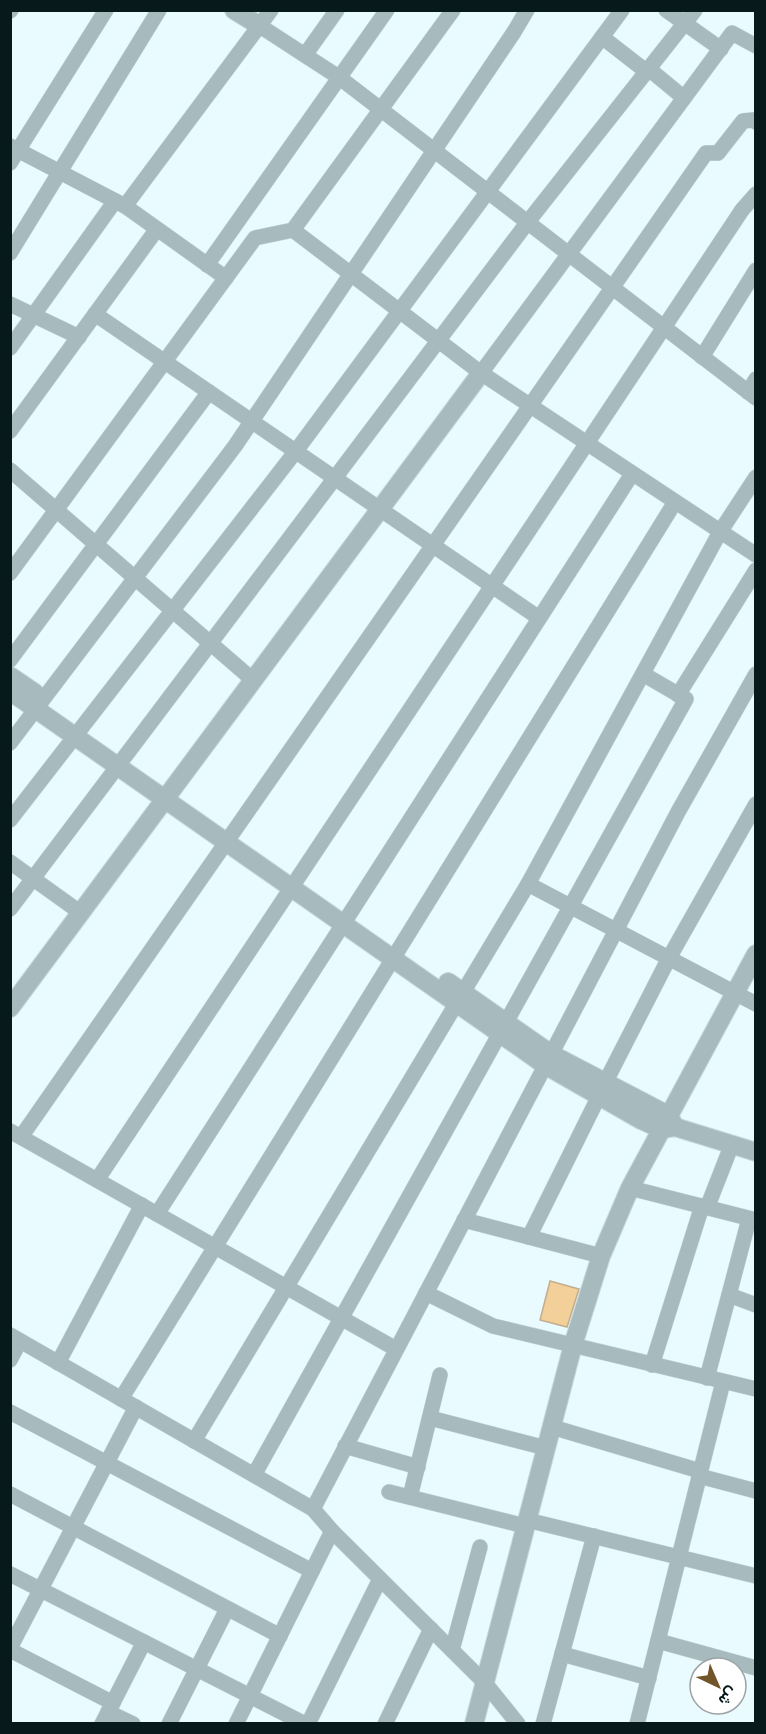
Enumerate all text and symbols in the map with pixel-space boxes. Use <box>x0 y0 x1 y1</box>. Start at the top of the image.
north arrow <box>688 1656 748 1716</box>
text: ش <box>714 1682 743 1711</box>

